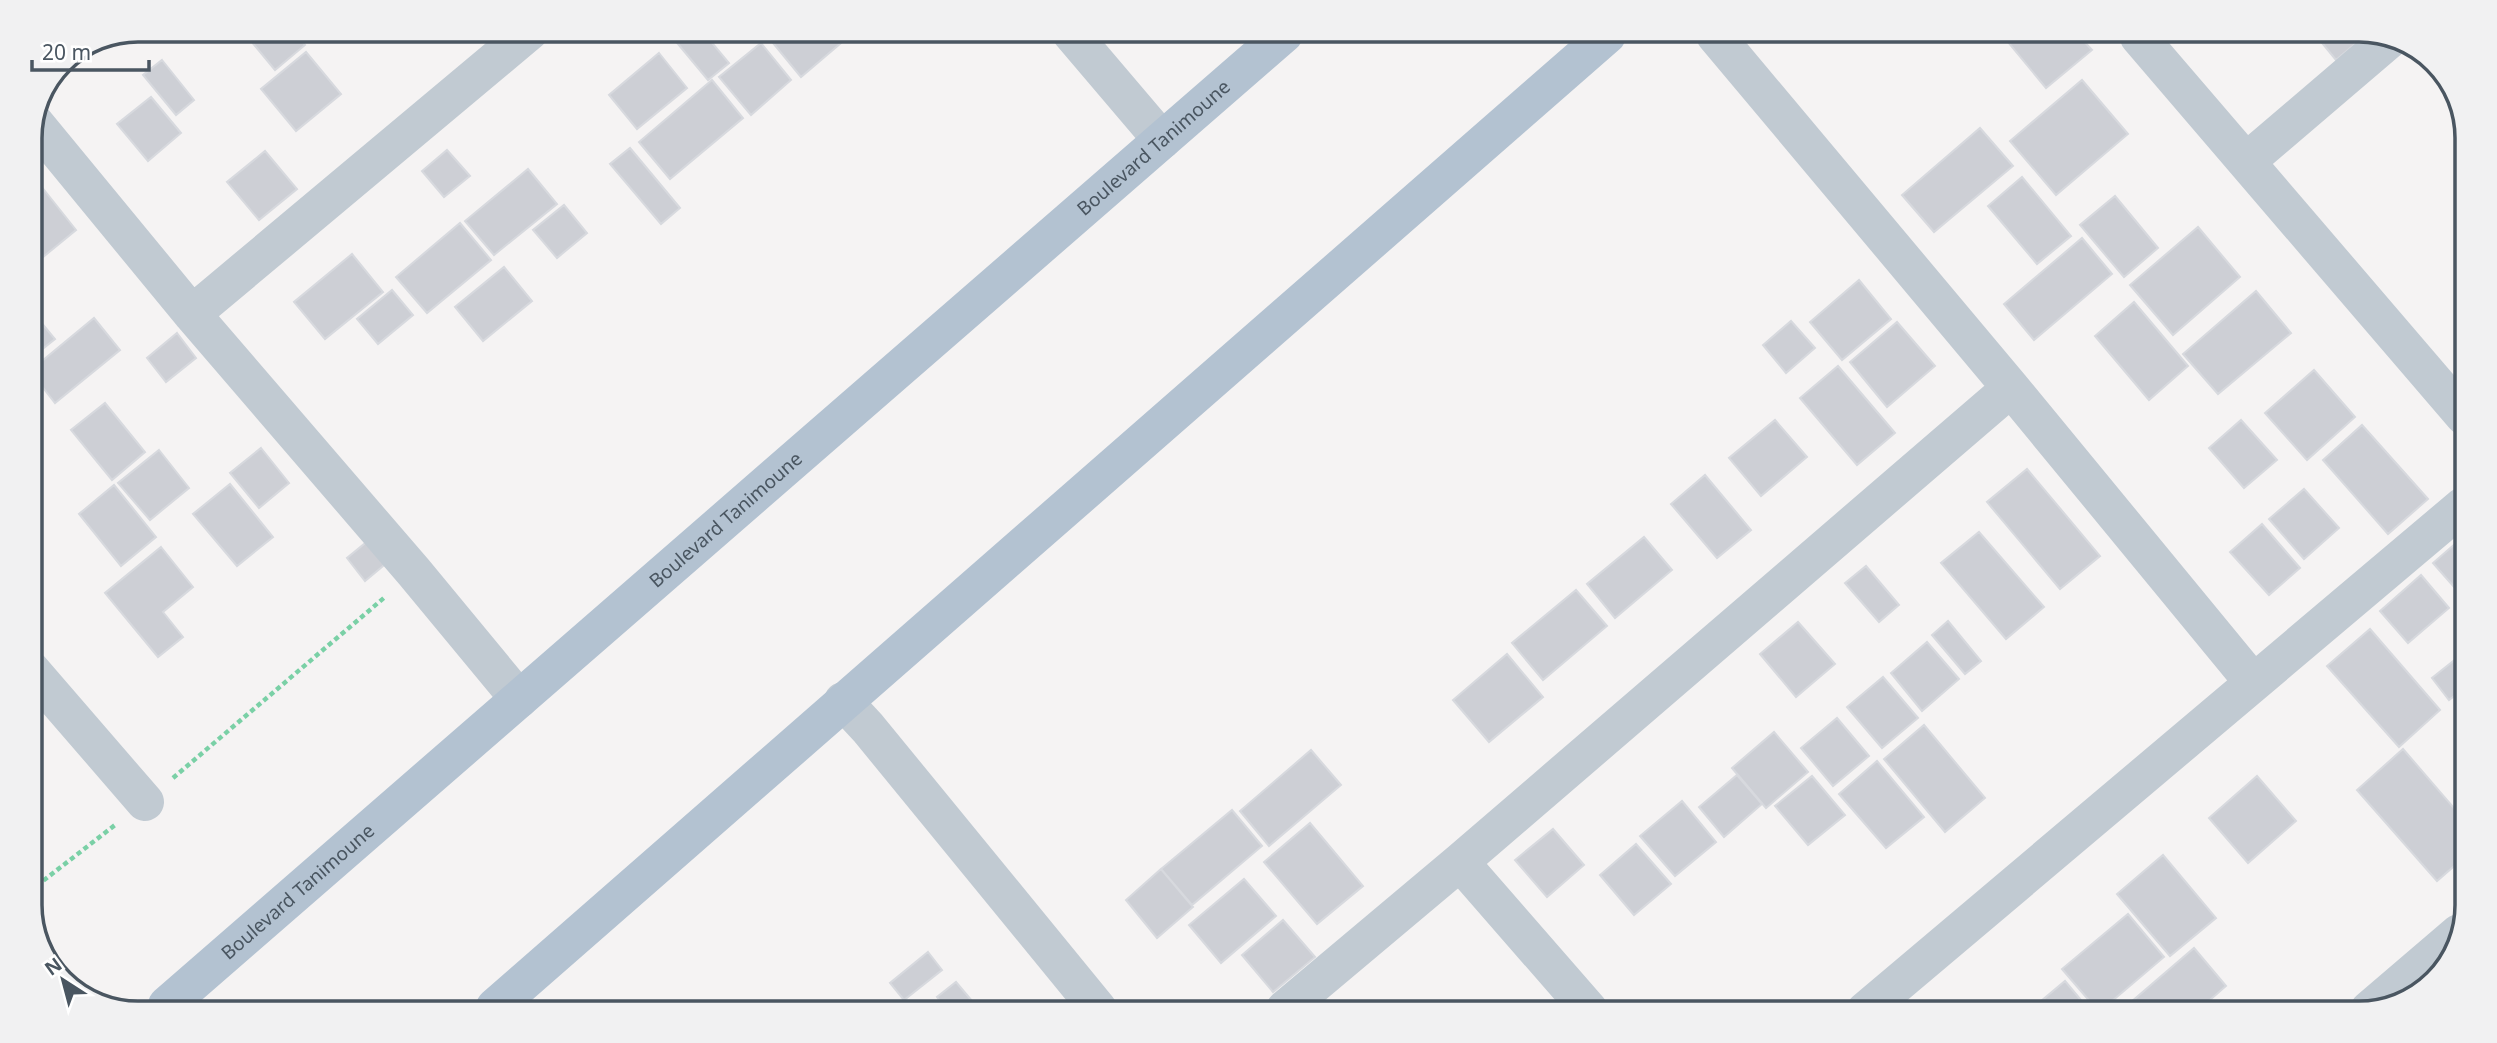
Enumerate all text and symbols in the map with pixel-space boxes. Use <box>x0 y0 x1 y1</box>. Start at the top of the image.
scale bar <box>32 28 149 72</box>
text: 20 m <box>42 38 91 66</box>
street label: Boulevard Tanimoune <box>1071 74 1236 221</box>
street label: Boulevard Tanimoune <box>643 446 808 593</box>
street label: Boulevard Tanimoune <box>215 818 380 965</box>
north arrow <box>28 945 98 1015</box>
text: N <box>39 951 67 981</box>

